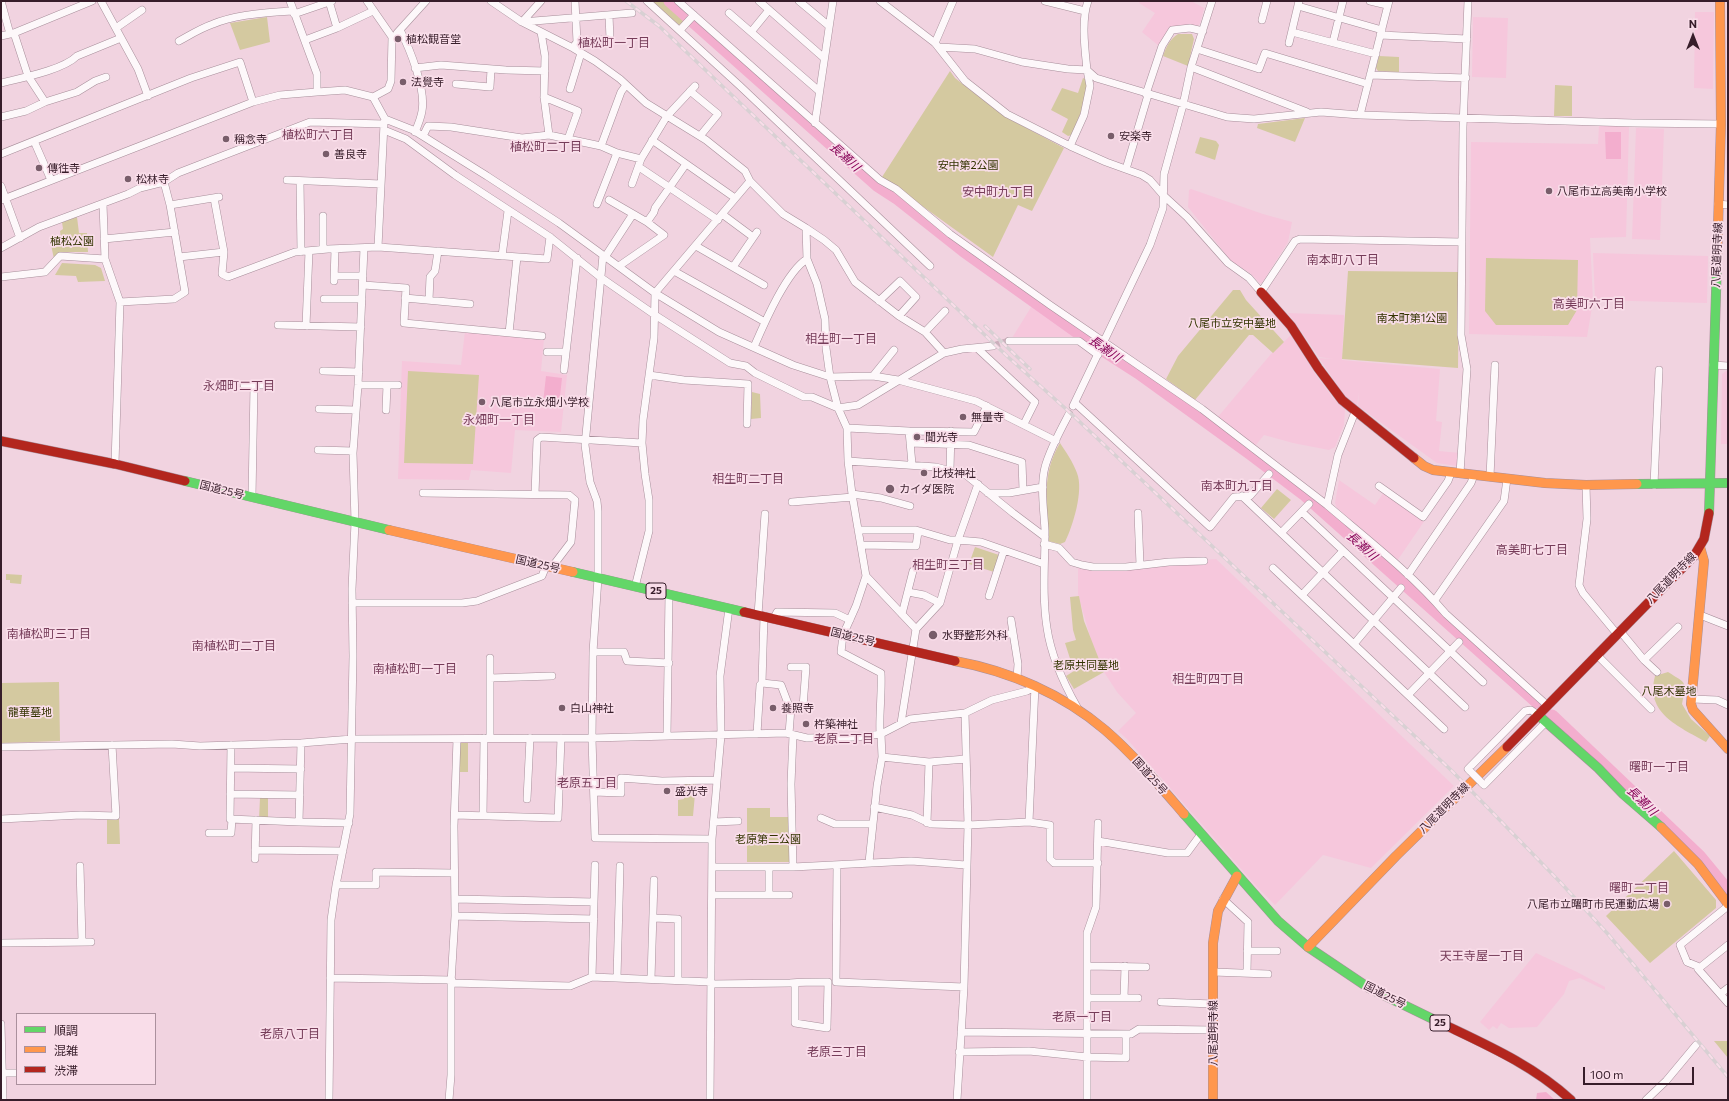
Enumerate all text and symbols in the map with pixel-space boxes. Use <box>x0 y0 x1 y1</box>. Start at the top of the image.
north arrow <box>1673 16 1713 56</box>
text: N <box>1689 17 1697 30</box>
place label: 植松観音堂 <box>406 32 461 46</box>
marker: 植松観音堂 <box>393 34 403 44</box>
district label: 植松町一丁目 <box>578 36 650 50</box>
place label: 法覺寺 <box>411 75 444 89</box>
marker: 法覺寺 <box>398 77 408 87</box>
district label: 植松町六丁目 <box>282 128 354 142</box>
place label: 安楽寺 <box>1119 129 1152 143</box>
marker: 安楽寺 <box>1106 131 1116 141</box>
place label: 稱念寺 <box>234 132 267 146</box>
marker: 稱念寺 <box>221 134 231 144</box>
district label: 植松町二丁目 <box>510 140 582 154</box>
water label: 長瀬川 <box>827 140 863 174</box>
place label: 善良寺 <box>334 147 367 161</box>
marker: 善良寺 <box>321 149 331 159</box>
park label: 安中第2公園 <box>937 158 999 172</box>
place label: 傳徃寺 <box>47 161 80 175</box>
marker: 傳徃寺 <box>34 163 44 173</box>
place label: 松林寺 <box>136 172 169 186</box>
marker: 松林寺 <box>123 174 133 184</box>
place label: 八尾市立高美南小学校 <box>1557 184 1667 198</box>
district label: 安中町九丁目 <box>962 185 1034 199</box>
marker: 八尾市立高美南小学校 <box>1544 186 1554 196</box>
street label: 八尾道明寺線 <box>1709 222 1725 288</box>
park label: 植松公園 <box>50 234 94 248</box>
district label: 南本町八丁目 <box>1307 253 1379 267</box>
district label: 高美町六丁目 <box>1553 297 1625 311</box>
park label: 南本町第1公園 <box>1377 311 1447 325</box>
park label: 八尾市立安中墓地 <box>1188 316 1276 330</box>
district label: 相生町一丁目 <box>805 332 877 346</box>
water label: 長瀬川 <box>1086 333 1124 365</box>
district label: 永畑町二丁目 <box>203 379 275 393</box>
place label: 八尾市立永畑小学校 <box>490 395 589 409</box>
marker: 八尾市立永畑小学校 <box>477 397 487 407</box>
place label: 無量寺 <box>971 410 1004 424</box>
marker: 無量寺 <box>958 412 968 422</box>
district label: 永畑町一丁目 <box>463 413 535 427</box>
place label: 聞光寺 <box>925 430 958 444</box>
marker: 聞光寺 <box>912 432 922 442</box>
place label: 比枝神社 <box>932 466 976 480</box>
marker: 比枝神社 <box>919 468 929 478</box>
district label: 相生町二丁目 <box>712 472 784 486</box>
street label: 国道25号 <box>198 478 246 502</box>
district label: 南本町九丁目 <box>1201 479 1273 493</box>
place label: カイダ医院 <box>899 482 954 496</box>
marker: カイダ医院 <box>884 483 896 495</box>
water label: 長瀬川 <box>1344 529 1380 563</box>
district label: 高美町七丁目 <box>1496 543 1568 557</box>
street label: 八尾道明寺線 <box>1643 550 1699 606</box>
street label: 国道25号 <box>514 552 562 576</box>
district label: 相生町三丁目 <box>912 558 984 572</box>
road number: 25 <box>646 583 666 599</box>
street label: 国道25号 <box>829 625 877 649</box>
district label: 南植松町三丁目 <box>7 627 91 641</box>
place label: 水野整形外科 <box>942 628 1008 642</box>
marker: 水野整形外科 <box>927 629 939 641</box>
district label: 南植松町二丁目 <box>192 639 276 653</box>
park label: 老原共同墓地 <box>1053 658 1119 672</box>
district label: 南植松町一丁目 <box>373 662 457 676</box>
district label: 相生町四丁目 <box>1172 672 1244 686</box>
park label: 八尾木墓地 <box>1642 684 1696 698</box>
place label: 白山神社 <box>570 701 614 715</box>
place label: 養照寺 <box>781 701 814 715</box>
marker: 白山神社 <box>557 703 567 713</box>
marker: 養照寺 <box>768 703 778 713</box>
park label: 龍華墓地 <box>8 705 52 719</box>
place label: 杵築神社 <box>814 717 858 731</box>
marker: 杵築神社 <box>801 719 811 729</box>
district label: 老原二丁目 <box>814 732 874 746</box>
street label: 国道25号 <box>1130 755 1170 797</box>
district label: 曙町一丁目 <box>1629 760 1689 774</box>
district label: 老原五丁目 <box>557 776 617 790</box>
street label: 八尾道明寺線 <box>1416 780 1472 836</box>
water label: 長瀬川 <box>1624 783 1660 819</box>
place label: 盛光寺 <box>675 784 708 798</box>
marker: 盛光寺 <box>662 786 672 796</box>
park label: 老原第二公園 <box>735 832 801 846</box>
district label: 曙町二丁目 <box>1609 881 1669 895</box>
place label: 八尾市立曙町市民運動広場 <box>1527 897 1659 911</box>
marker: 八尾市立曙町市民運動広場 <box>1662 899 1672 909</box>
district label: 天王寺屋一丁目 <box>1440 949 1524 963</box>
street label: 国道25号 <box>1362 979 1408 1011</box>
street label: 八尾道明寺線 <box>1206 1000 1220 1066</box>
district label: 老原一丁目 <box>1052 1010 1112 1024</box>
legend <box>16 1013 156 1085</box>
road number: 25 <box>1430 1015 1450 1031</box>
text: 順調 <box>54 1023 78 1037</box>
district label: 老原八丁目 <box>260 1027 320 1041</box>
text: 混雑 <box>54 1043 78 1057</box>
district label: 老原三丁目 <box>807 1045 867 1059</box>
scale bar <box>1585 1059 1696 1085</box>
text: 渋滞 <box>54 1063 78 1077</box>
text: 100 m <box>1590 1067 1624 1081</box>

